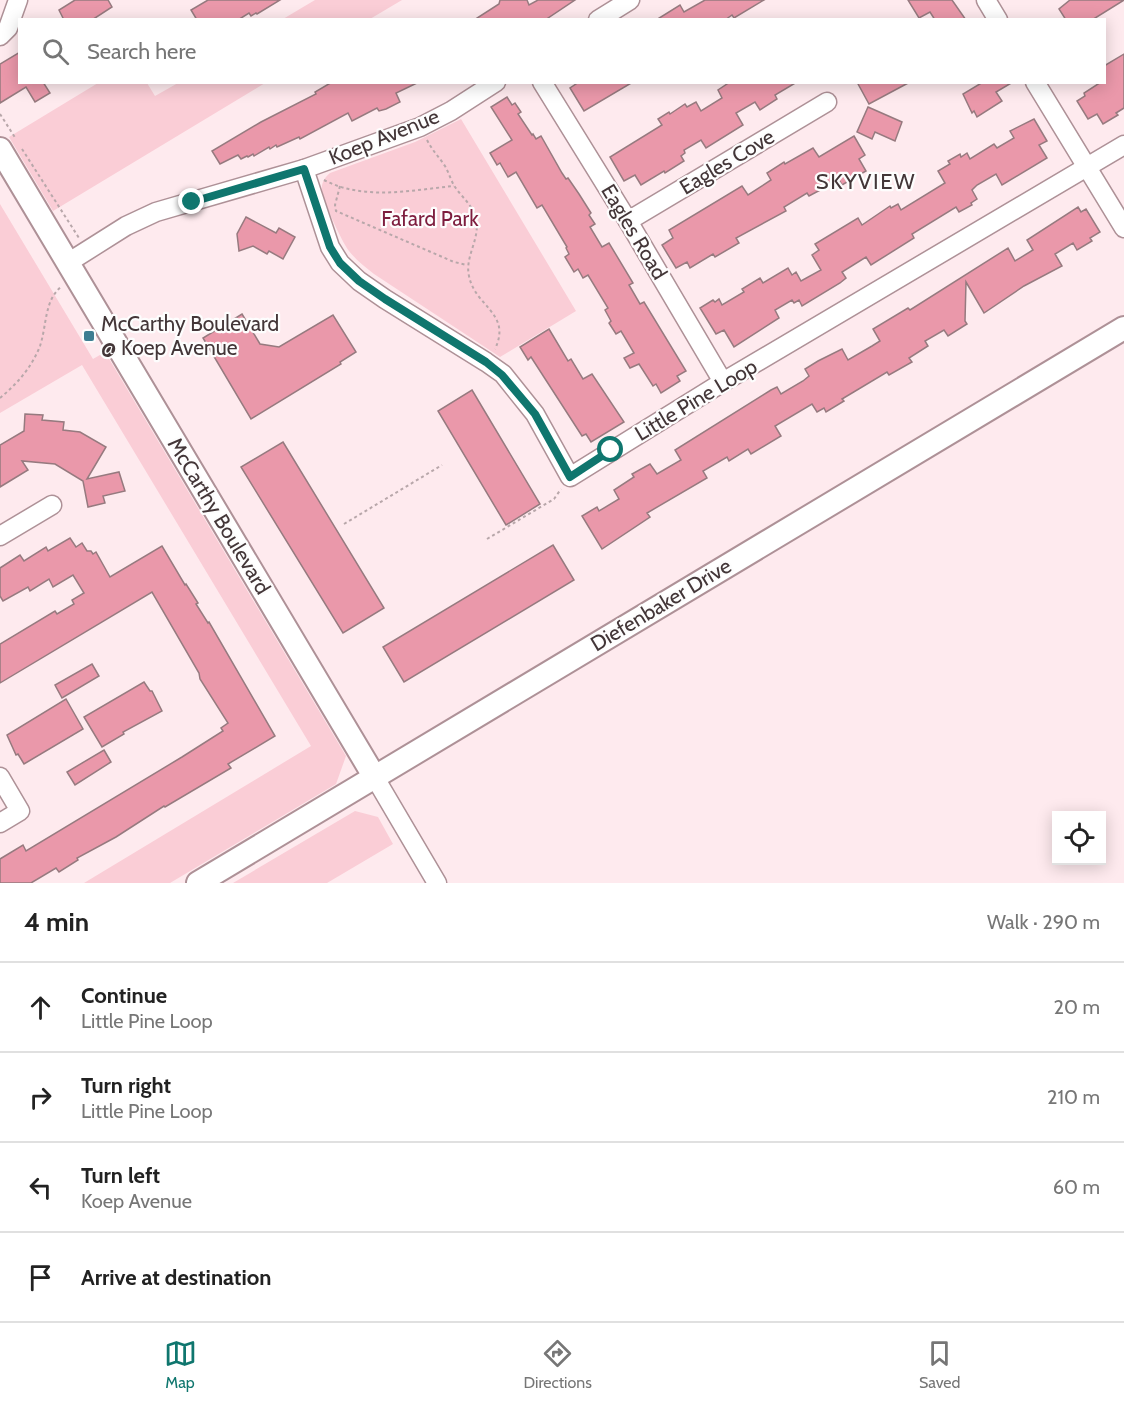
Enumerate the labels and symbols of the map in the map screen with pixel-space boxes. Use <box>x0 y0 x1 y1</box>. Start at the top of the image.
street label: Koep Avenue <box>325 103 443 170</box>
street label: Eagles Cove <box>675 123 779 200</box>
district label: SKYVIEW <box>816 168 916 195</box>
street label: Eagles Road <box>596 180 673 284</box>
route end <box>178 188 204 214</box>
park label: Fafard Park <box>381 206 479 231</box>
place label: McCarthy Boulevard @ Koep Avenue <box>101 311 279 360</box>
marker: McCarthy Boulevard @ Koep Avenue <box>82 329 96 343</box>
street label: Little Pine Loop <box>630 353 761 446</box>
street label: McCarthy Boulevard <box>163 433 276 599</box>
route start <box>597 436 623 462</box>
street label: Diefenbaker Drive <box>586 553 736 656</box>

